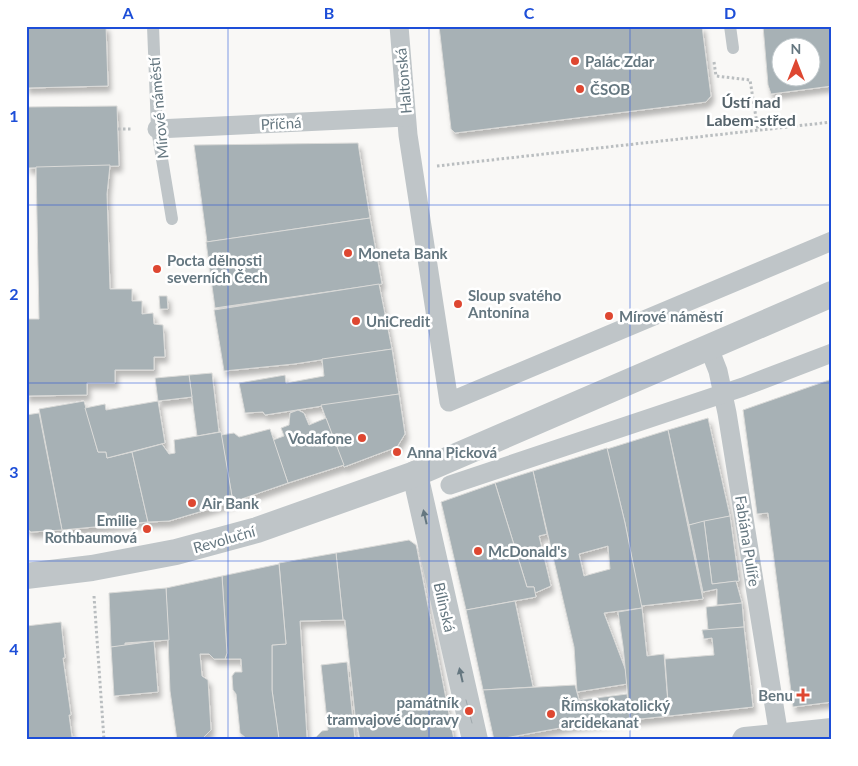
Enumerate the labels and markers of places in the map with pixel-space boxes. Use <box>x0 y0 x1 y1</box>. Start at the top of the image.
place label: Palác Zdar <box>585 52 655 70</box>
marker: Palác Zdar <box>569 55 581 67</box>
place label: ČSOB <box>590 80 630 98</box>
marker: ČSOB <box>574 83 586 95</box>
place label: Moneta Bank <box>358 244 449 262</box>
marker: Moneta Bank <box>342 247 354 259</box>
place label: Pocta dělnosti severních Čech <box>167 251 268 286</box>
marker: Pocta dělnosti severních Čech <box>151 263 163 275</box>
place label: Sloup svatého Antonína <box>467 286 562 321</box>
marker: Sloup svatého Antonína <box>452 298 464 310</box>
place label: Mírové náměstí <box>619 307 724 325</box>
marker: Mírové náměstí <box>603 310 615 322</box>
place label: UniCredit <box>366 312 431 330</box>
marker: UniCredit <box>350 315 362 327</box>
place label: Vodafone <box>287 429 352 447</box>
marker: Vodafone <box>356 432 368 444</box>
place label: Anna Picková <box>406 443 497 461</box>
marker: Anna Picková <box>391 446 403 458</box>
place label: Air Bank <box>201 494 260 512</box>
marker: Air Bank <box>186 497 198 509</box>
place label: Emilie Rothbaumová <box>44 511 137 546</box>
marker: Emilie Rothbaumová <box>141 523 153 535</box>
place label: McDonald's <box>488 542 567 560</box>
marker: McDonald's <box>472 545 484 557</box>
place label: Benu <box>758 686 793 704</box>
marker: Benu <box>797 689 809 701</box>
place label: památník tramvajové dopravy <box>327 693 460 728</box>
place label: Římskokatolický arcidekanat <box>561 696 670 731</box>
marker: památník tramvajové dopravy <box>463 705 475 717</box>
marker: Římskokatolický arcidekanat <box>545 708 557 720</box>

